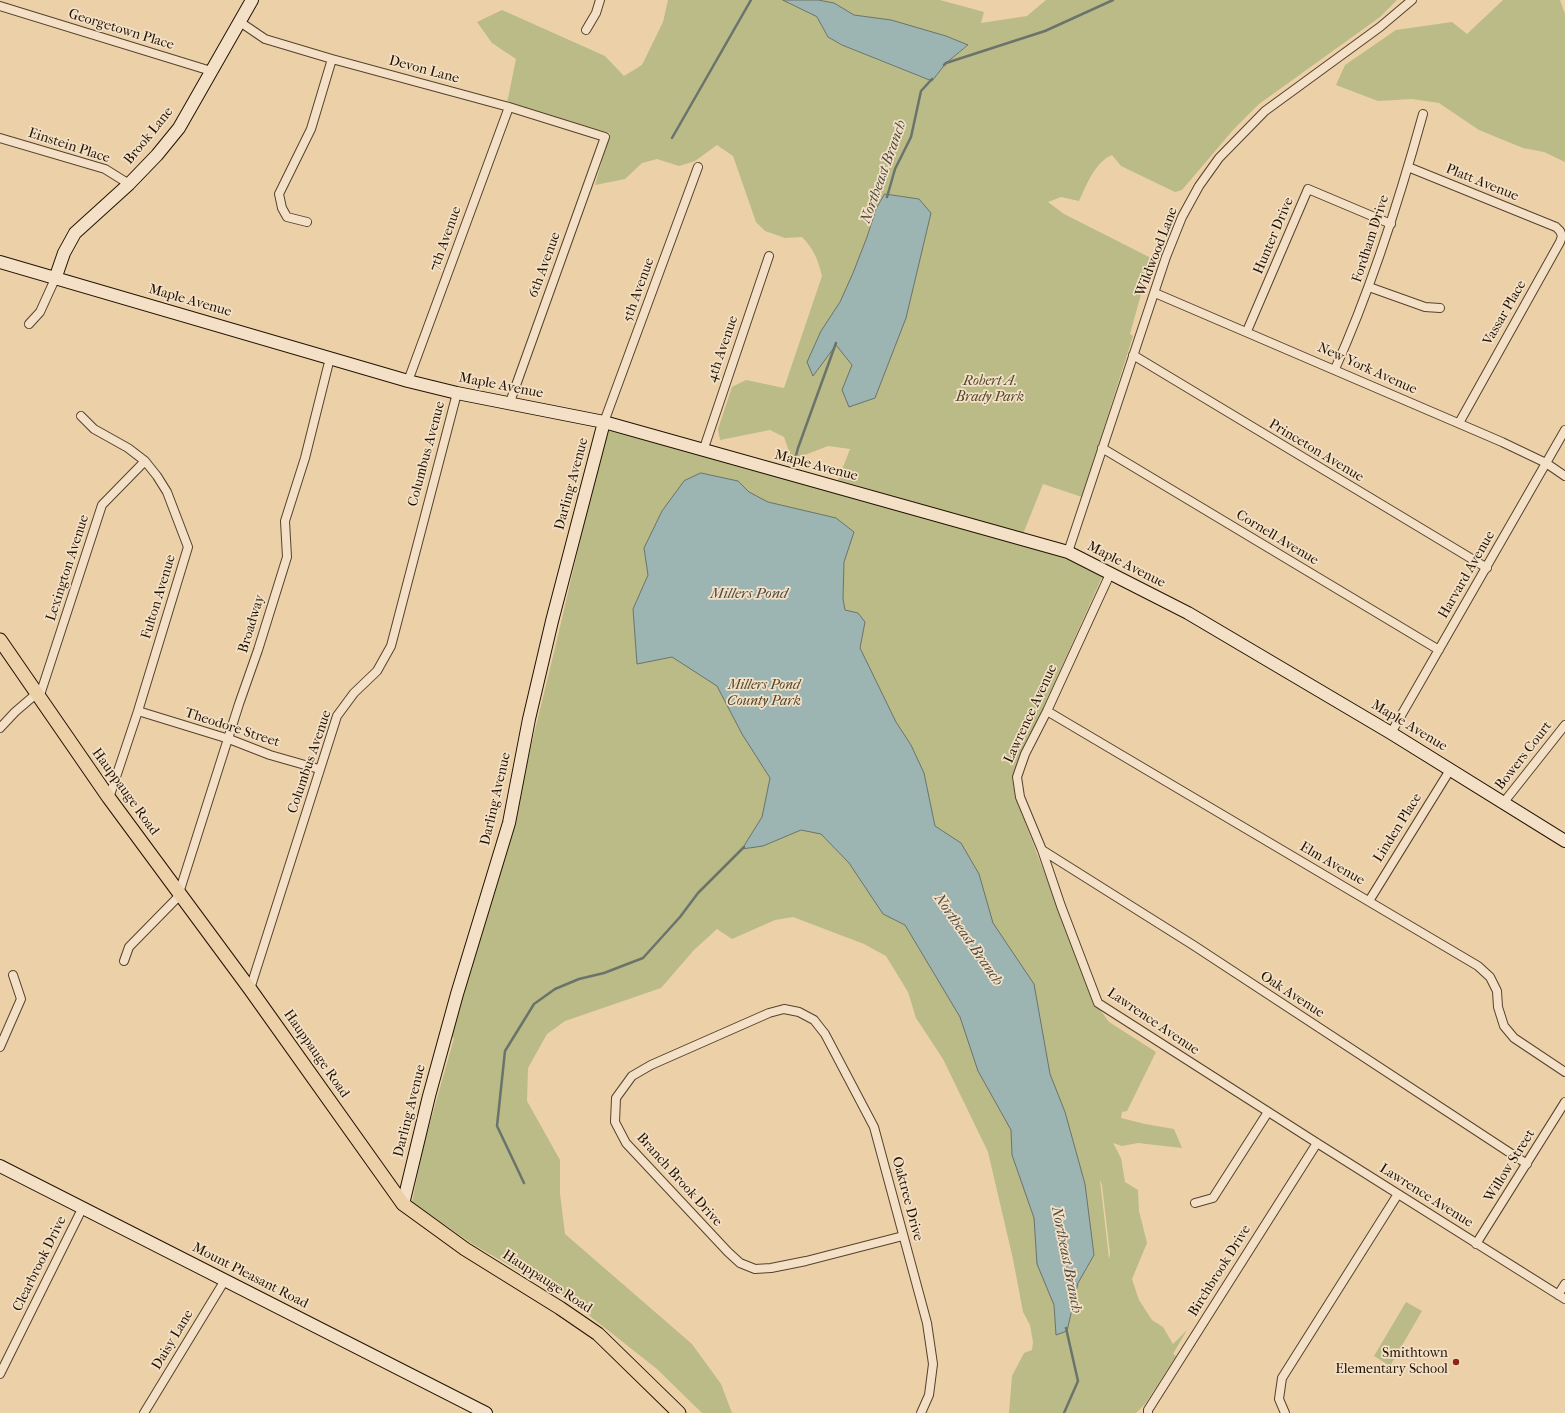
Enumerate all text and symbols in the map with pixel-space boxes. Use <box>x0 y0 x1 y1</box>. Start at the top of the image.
street label: Georgetown Place <box>66 6 176 54</box>
street label: Devon Lane <box>387 53 461 87</box>
street label: Brook Lane <box>121 104 177 168</box>
water label: Northeast Branch <box>857 118 911 226</box>
street label: Einstein Place <box>26 125 112 167</box>
street label: Platt Avenue <box>1443 161 1521 205</box>
street label: Fordham Drive <box>1349 193 1393 285</box>
street label: Hunter Drive <box>1250 195 1298 277</box>
street label: 7th Avenue <box>427 204 465 274</box>
street label: Wildwood Lane <box>1132 205 1182 299</box>
street label: 6th Avenue <box>525 230 565 300</box>
street label: 5th Avenue <box>620 256 658 324</box>
street label: Vassar Place <box>1480 277 1530 349</box>
street label: Maple Avenue <box>147 281 233 321</box>
street label: 4th Avenue <box>704 313 742 385</box>
street label: New York Avenue <box>1315 340 1419 398</box>
street label: Maple Avenue <box>457 370 545 402</box>
park label: Robert A. Brady Park <box>956 374 1024 406</box>
street label: Columbus Avenue <box>405 400 449 508</box>
street label: Princeton Avenue <box>1265 416 1367 486</box>
street label: Darling Avenue <box>552 436 592 532</box>
street label: Maple Avenue <box>772 447 860 485</box>
street label: Cornell Avenue <box>1233 507 1321 569</box>
street label: Lexington Avenue <box>43 513 93 623</box>
street label: Harvard Avenue <box>1435 528 1499 622</box>
street label: Maple Avenue <box>1084 538 1168 592</box>
street label: Fulton Avenue <box>138 553 180 641</box>
water label: Millers Pond <box>710 585 788 603</box>
street label: Broadway <box>235 593 269 655</box>
street label: Lawrence Avenue <box>1001 662 1061 766</box>
park label: Millers Pond County Park <box>727 678 801 710</box>
street label: Maple Avenue <box>1368 697 1450 755</box>
street label: Theodore Street <box>182 705 282 751</box>
street label: Columbus Avenue <box>284 708 336 816</box>
street label: Bowers Court <box>1492 718 1556 794</box>
street label: Hauppauge Road <box>88 745 162 839</box>
street label: Darling Avenue <box>477 751 515 847</box>
street label: Linden Place <box>1370 790 1426 866</box>
street label: Elm Avenue <box>1297 839 1367 889</box>
water label: Northeast Branch <box>930 890 1006 990</box>
street label: Oak Avenue <box>1257 968 1327 1022</box>
street label: Lawrence Avenue <box>1104 985 1202 1059</box>
street label: Hauppauge Road <box>279 1007 353 1101</box>
street label: Darling Avenue <box>390 1063 430 1159</box>
street label: Willow Street <box>1481 1127 1539 1205</box>
street label: Branch Brook Drive <box>633 1130 725 1230</box>
street label: Oaktree Drive <box>888 1155 926 1243</box>
street label: Lawrence Avenue <box>1376 1160 1476 1232</box>
water label: Northeast Branch <box>1047 1205 1085 1315</box>
street label: Clearbrook Drive <box>10 1214 70 1314</box>
street label: Birchbrook Drive <box>1185 1222 1255 1320</box>
street label: Mount Pleasant Road <box>189 1239 311 1313</box>
street label: Hauppauge Road <box>499 1247 595 1317</box>
street label: Daisy Lane <box>149 1307 197 1373</box>
place label: Smithtown Elementary School <box>1335 1346 1448 1378</box>
marker: Smithtown Elementary School <box>1451 1357 1461 1367</box>

